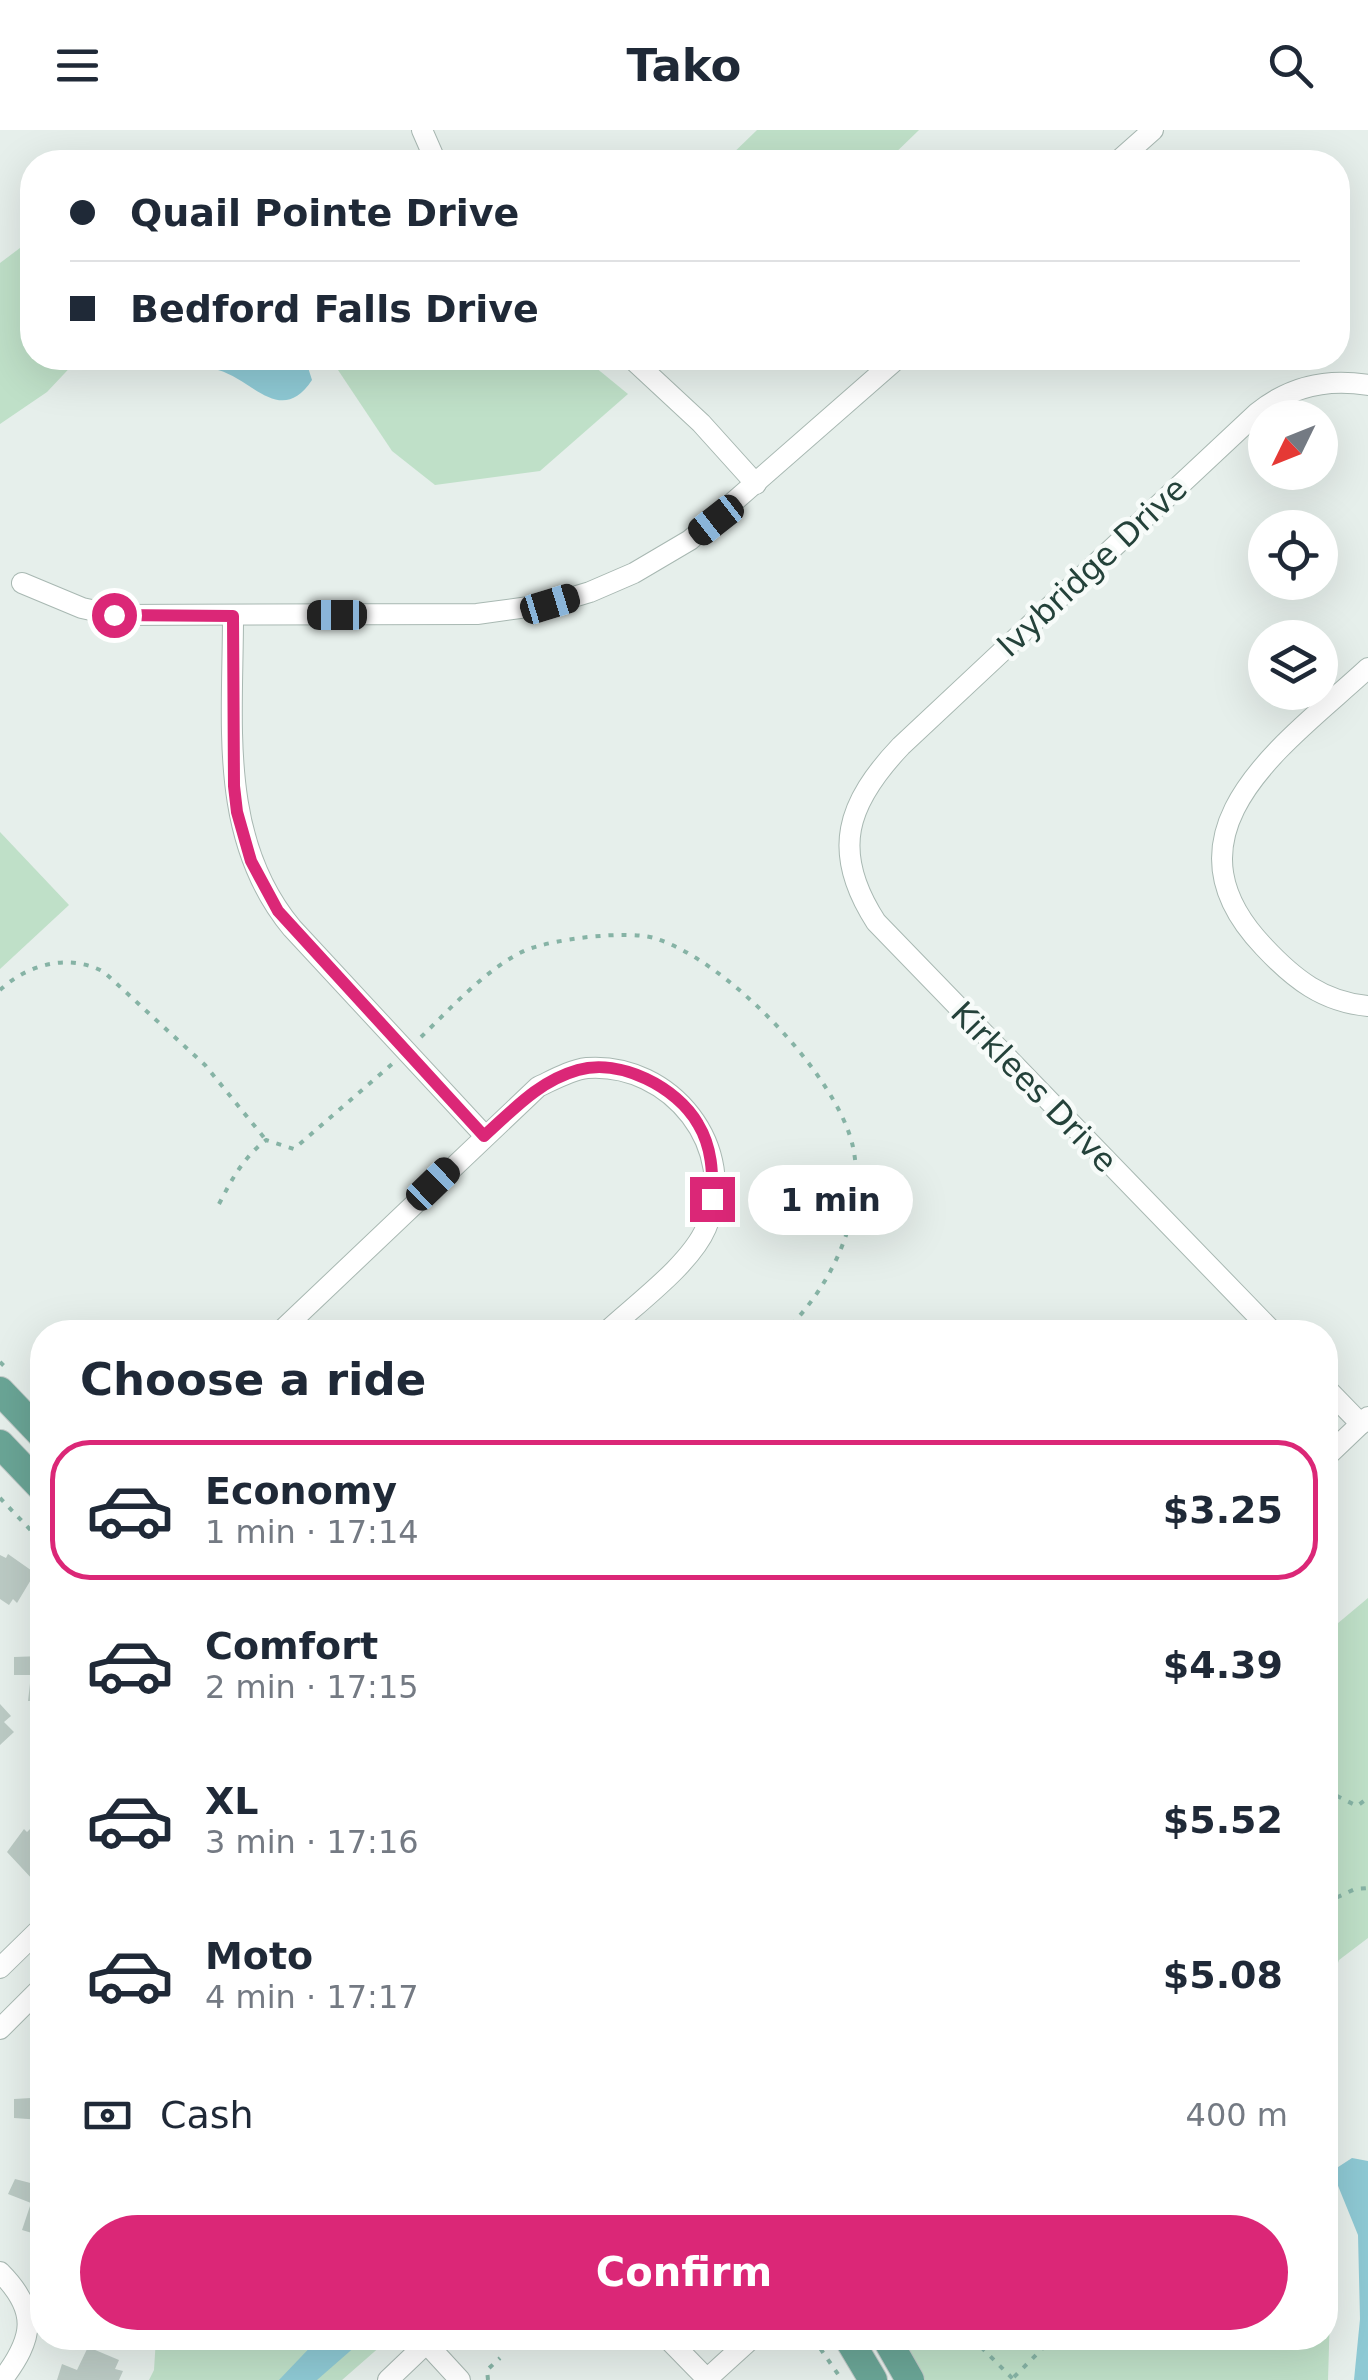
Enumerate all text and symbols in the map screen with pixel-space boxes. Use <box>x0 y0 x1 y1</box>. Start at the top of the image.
icon: menu <box>50 38 105 93</box>
icon: search <box>1263 38 1318 93</box>
text: Tako <box>627 39 741 92</box>
text: Quail Pointe Drive <box>130 191 519 235</box>
text: Bedford Falls Drive <box>130 287 539 331</box>
north arrow <box>1248 400 1338 490</box>
map controls <box>1248 400 1338 710</box>
street label: Ivybridge Drive <box>989 469 1195 665</box>
car <box>683 490 749 550</box>
button: locate <box>1248 510 1338 600</box>
car <box>517 581 583 627</box>
route start <box>92 593 137 638</box>
car <box>307 600 367 630</box>
button: layers <box>1248 620 1338 710</box>
street label: Kirklees Drive <box>943 994 1125 1180</box>
car <box>401 1152 465 1216</box>
callout: 1 min <box>747 1164 912 1234</box>
route end <box>690 1177 735 1222</box>
text: 1 min <box>780 1181 881 1219</box>
text: Choose a ride <box>80 1353 426 1406</box>
icon: car <box>85 1465 175 1555</box>
text: Economy <box>205 1469 397 1513</box>
text: $3.25 <box>1163 1488 1283 1532</box>
text: 1 min · 17:14 <box>205 1513 419 1551</box>
icon: car <box>85 1620 175 1710</box>
text: Comfort <box>205 1624 378 1668</box>
text: $4.39 <box>1163 1643 1283 1687</box>
text: 2 min · 17:15 <box>205 1668 419 1706</box>
icon: car <box>85 1775 175 1865</box>
text: XL <box>205 1779 259 1823</box>
text: $5.52 <box>1163 1798 1283 1842</box>
text: 3 min · 17:16 <box>205 1823 419 1861</box>
icon: car <box>85 1930 175 2020</box>
text: Moto <box>205 1934 313 1978</box>
text: $5.08 <box>1163 1953 1283 1997</box>
text: 4 min · 17:17 <box>205 1978 419 2016</box>
icon: cash <box>80 2088 135 2143</box>
text: Cash <box>160 2093 254 2137</box>
text: 400 m <box>1186 2096 1288 2134</box>
button: Confirm <box>80 2215 1288 2330</box>

